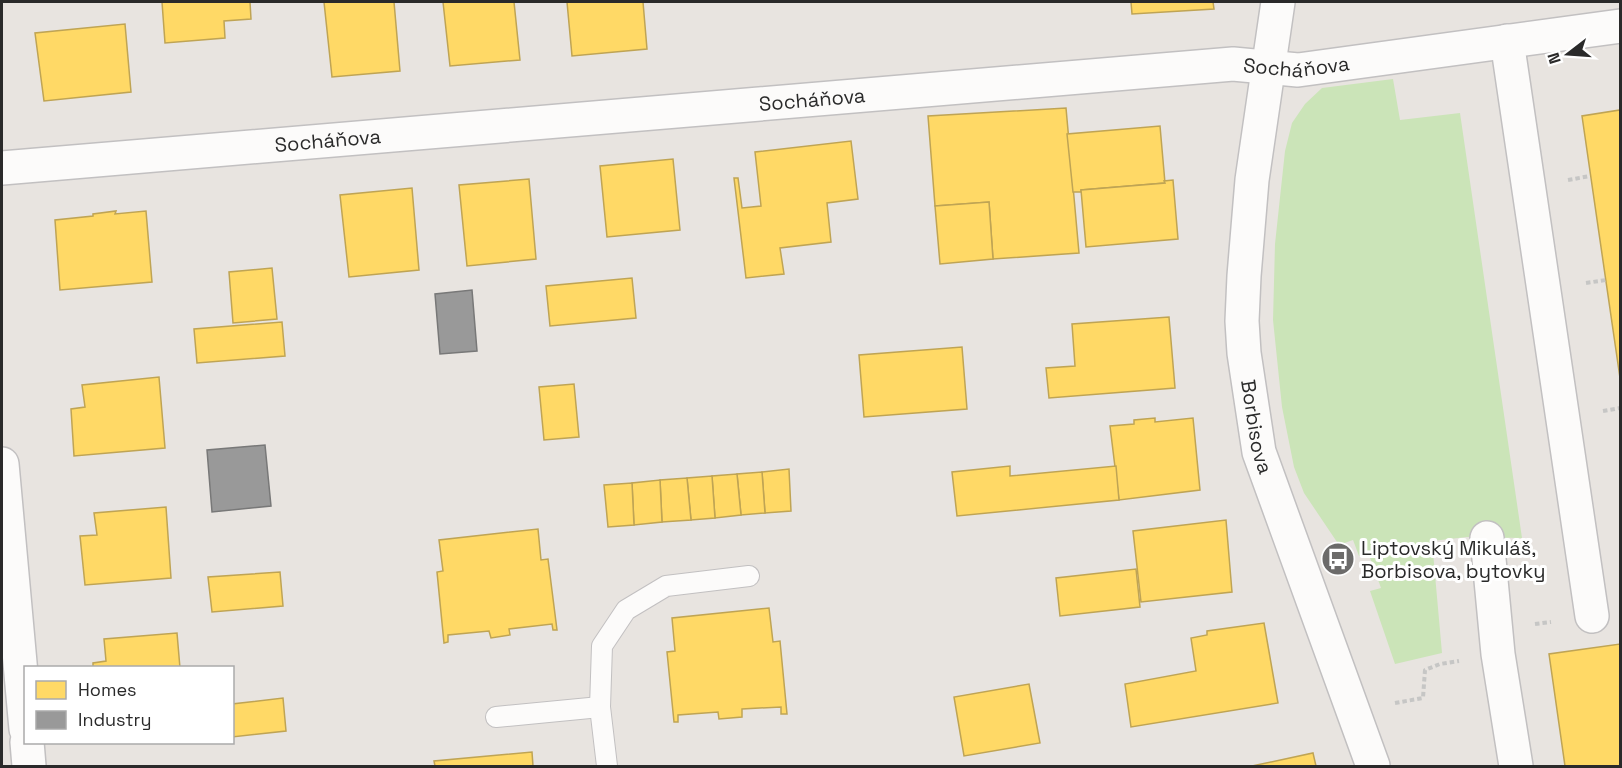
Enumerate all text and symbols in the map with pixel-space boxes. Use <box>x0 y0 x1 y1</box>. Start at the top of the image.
north arrow <box>1538 24 1598 84</box>
street label: Socháňova <box>1242 50 1351 83</box>
text: N <box>1543 50 1566 66</box>
street label: Socháňova <box>758 82 866 117</box>
street label: Socháňova <box>274 123 382 158</box>
street label: Borbisova <box>1235 378 1279 477</box>
place label: Liptovský Mikuláš, Borbisova, bytovky <box>1361 535 1546 584</box>
bus stop icon: Liptovský Mikuláš, Borbisova, bytovky <box>1320 541 1356 577</box>
legend <box>24 666 234 744</box>
text: Homes <box>78 678 137 701</box>
text: Industry <box>78 708 151 731</box>

